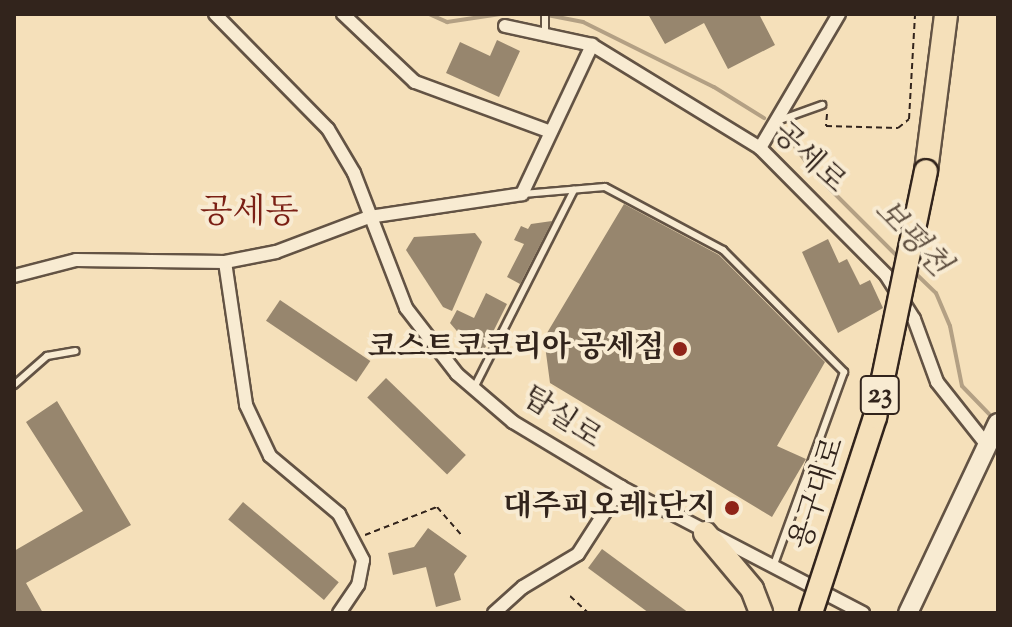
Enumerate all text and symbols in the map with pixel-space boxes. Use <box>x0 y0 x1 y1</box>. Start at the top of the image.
street label: 공세로 <box>764 116 852 202</box>
water label: 보평천 <box>865 192 957 286</box>
district label: 공세동 <box>200 194 298 234</box>
place label: 코스트코코리아 공세점 <box>368 331 664 367</box>
marker: 코스트코코리아 공세점 <box>671 340 689 358</box>
road number: 23 <box>858 371 902 419</box>
street label: 탑실로 <box>515 380 607 458</box>
street label: 용구대로 <box>784 433 854 555</box>
place label: 대주피오레1단지 <box>503 490 716 526</box>
marker: 대주피오레1단지 <box>723 499 741 517</box>

